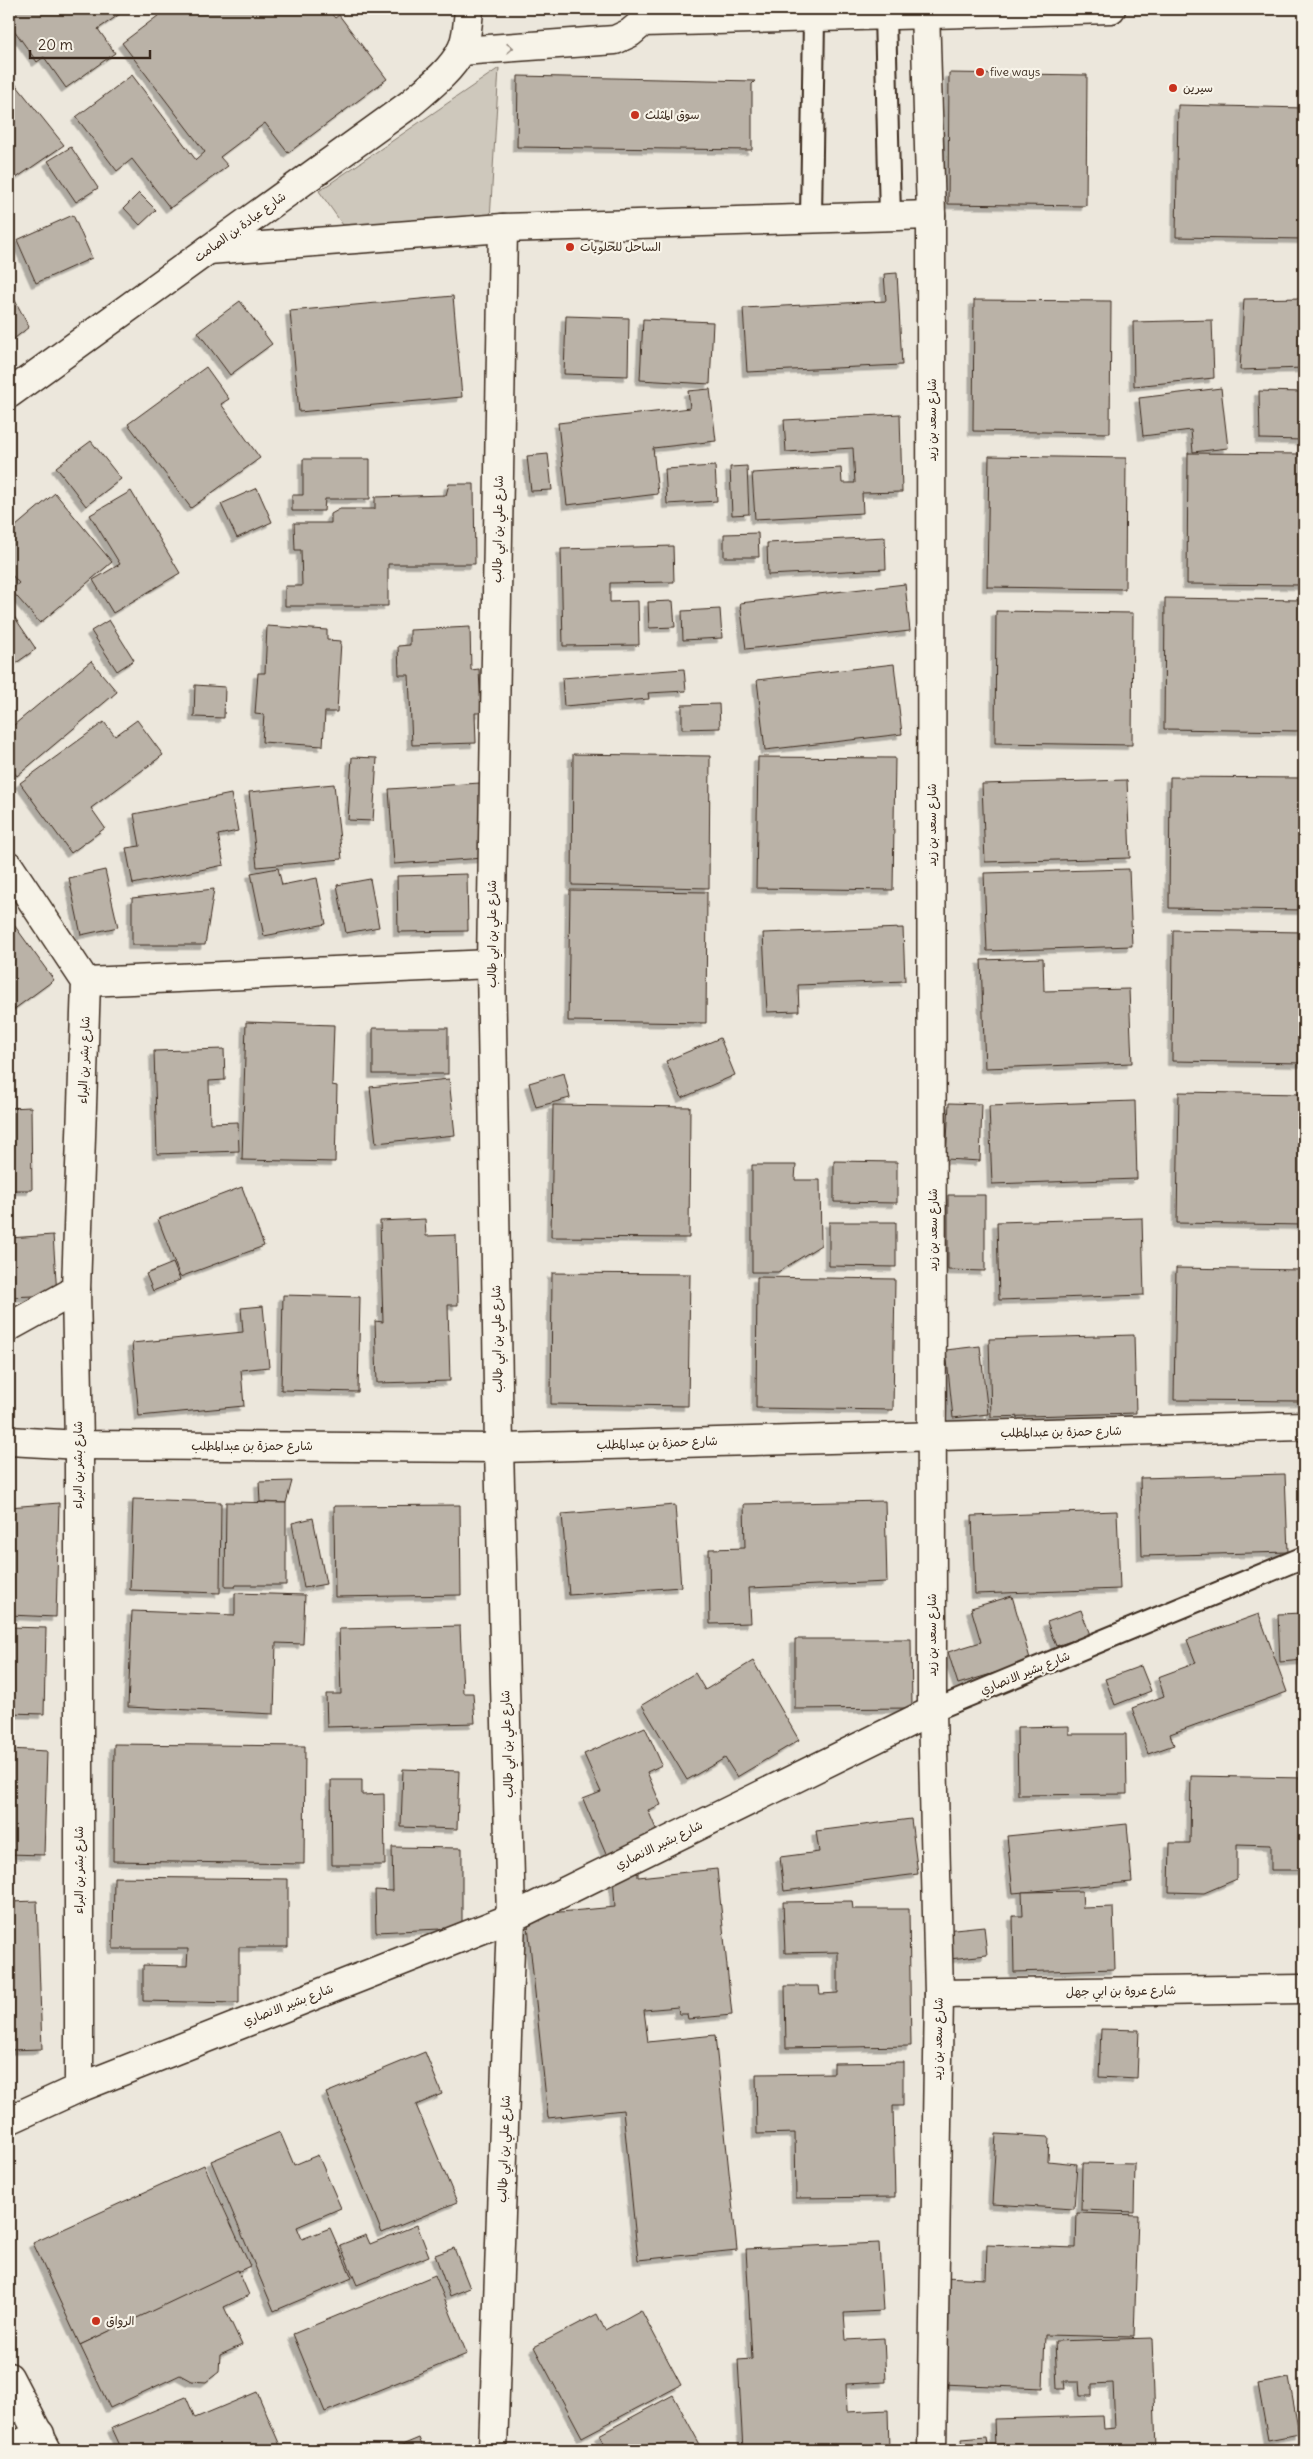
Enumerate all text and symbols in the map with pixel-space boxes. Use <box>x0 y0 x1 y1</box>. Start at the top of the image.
scale bar <box>30 28 150 60</box>
text: 20 m <box>38 35 73 54</box>
one-way arrow <box>506 42 514 53</box>
place label: five ways <box>990 64 1040 79</box>
marker: five ways <box>974 66 986 78</box>
place label: سيرين <box>1183 80 1213 95</box>
marker: سيرين <box>1167 82 1179 94</box>
place label: سوق المثلث <box>645 107 700 122</box>
marker: سوق المثلث <box>629 109 641 121</box>
street label: شارع عبادة بن الصامت <box>191 188 290 267</box>
place label: الساحل للحلويات <box>580 239 661 255</box>
marker: الساحل للحلويات <box>564 241 576 253</box>
street label: شارع سعد بن زيد <box>924 378 941 462</box>
street label: شارع علي بن ابي طالب <box>489 475 510 583</box>
street label: شارع سعد بن زيد <box>924 783 941 867</box>
street label: شارع علي بن ابي طالب <box>484 880 503 988</box>
street label: شارع بشر بن البراء <box>74 1016 95 1104</box>
street label: شارع سعد بن زيد <box>925 1188 942 1272</box>
street label: شارع علي بن ابي طالب <box>488 1285 509 1393</box>
street label: شارع بشر بن البراء <box>70 1421 87 1509</box>
street label: شارع حمزة بن عبدالمطلب <box>1000 1423 1122 1442</box>
street label: شارع حمزة بن عبدالمطلب <box>596 1433 718 1454</box>
street label: شارع حمزة بن عبدالمطلب <box>191 1438 313 1455</box>
street label: شارع سعد بن زيد <box>924 1593 941 1677</box>
street label: شارع بشير الانصاري <box>978 1648 1073 1699</box>
street label: شارع علي بن ابي طالب <box>497 1690 520 1798</box>
street label: شارع بشير الانصاري <box>613 1817 706 1874</box>
street label: شارع بشر بن البراء <box>71 1826 88 1914</box>
street label: شارع بشير الانصاري <box>240 1980 336 2031</box>
street label: شارع عروة بن ابي جهل <box>1066 1982 1176 2003</box>
street label: شارع سعد بن زيد <box>929 1997 948 2081</box>
street label: شارع علي بن ابي طالب <box>494 2095 517 2203</box>
place label: الرواق <box>106 2313 134 2329</box>
marker: الرواق <box>90 2315 102 2327</box>

